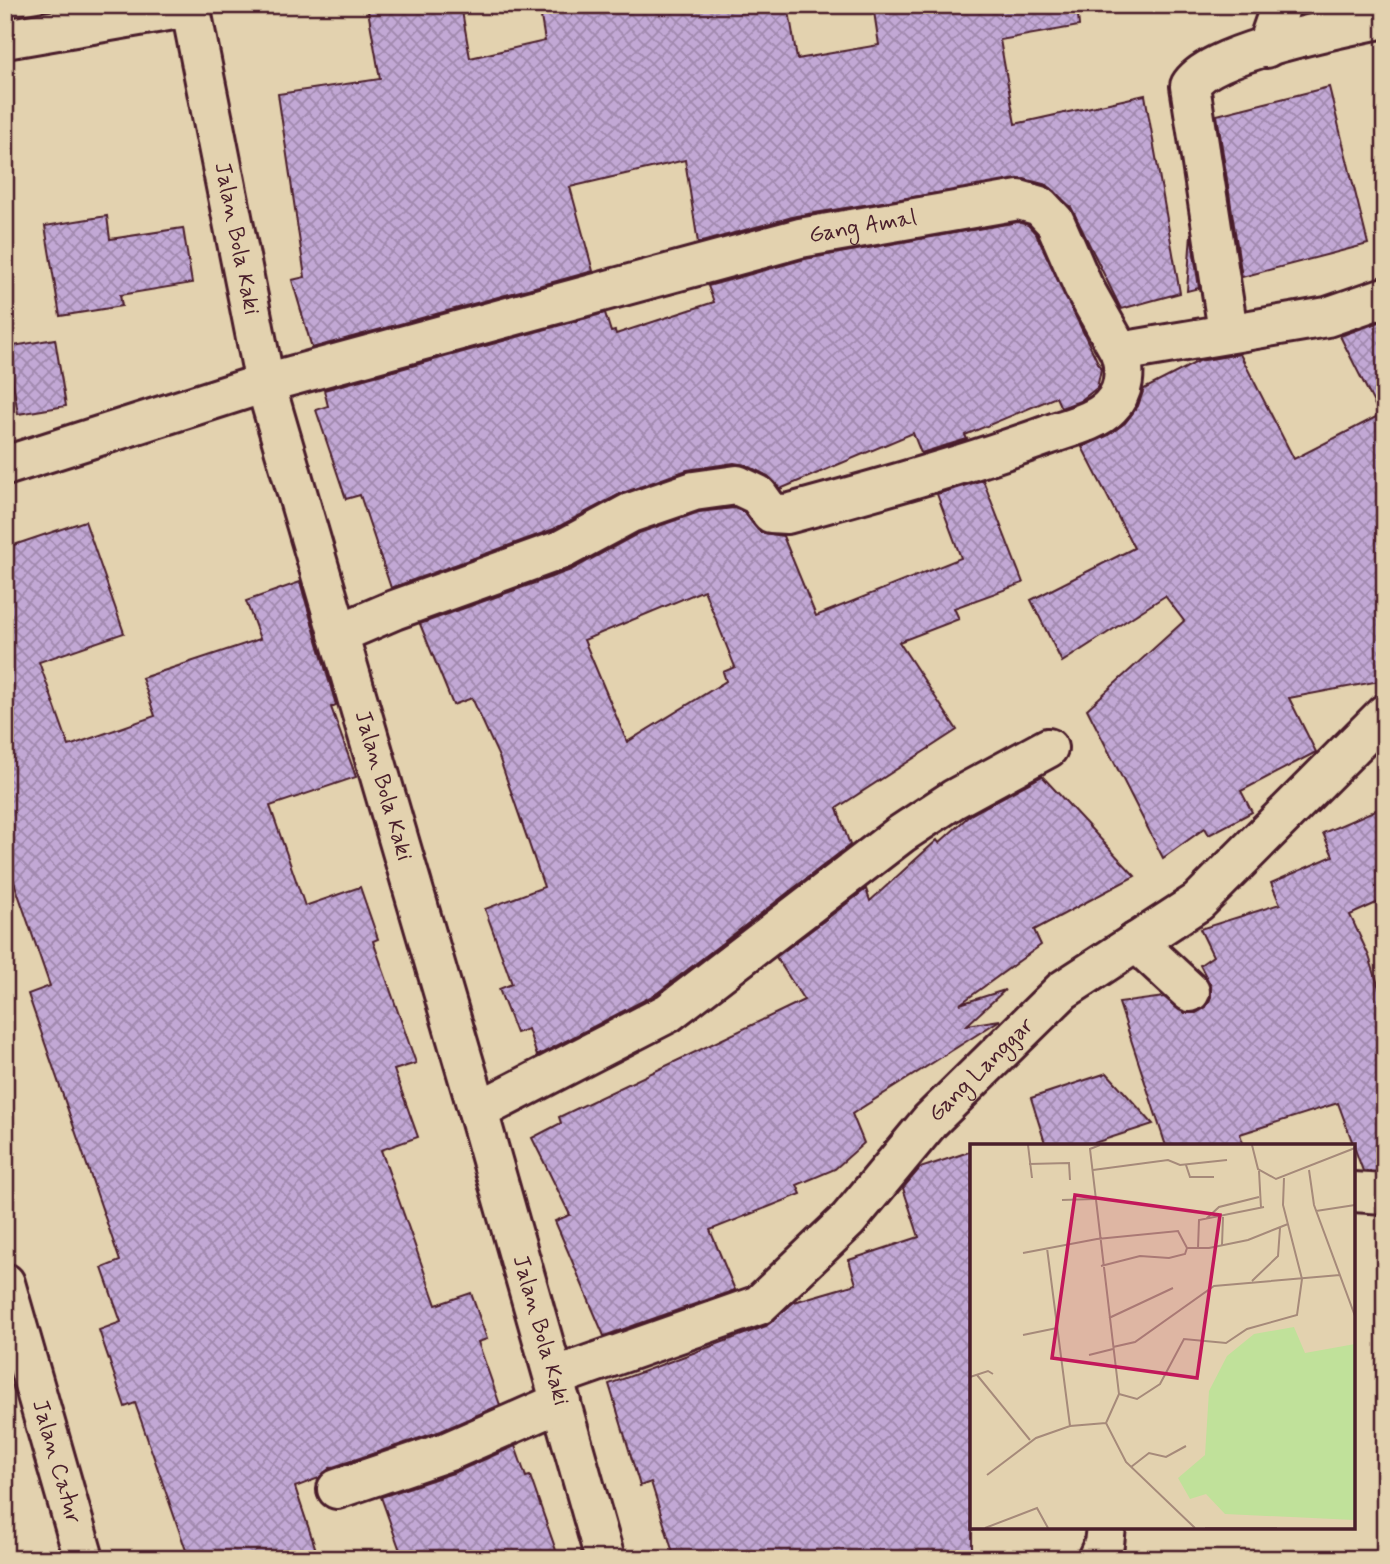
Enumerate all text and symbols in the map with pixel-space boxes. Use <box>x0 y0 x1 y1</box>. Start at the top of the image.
street label: Jalan Bola Kaki <box>207 160 266 317</box>
street label: Gang Amal <box>807 203 919 251</box>
street label: Jalan Bola Kaki <box>347 707 419 864</box>
street label: Gang Langgar <box>922 1011 1041 1129</box>
inset map <box>970 1144 1355 1529</box>
street label: Jalan Bola Kaki <box>505 1252 576 1409</box>
street label: Jalan Catur <box>24 1396 88 1528</box>

